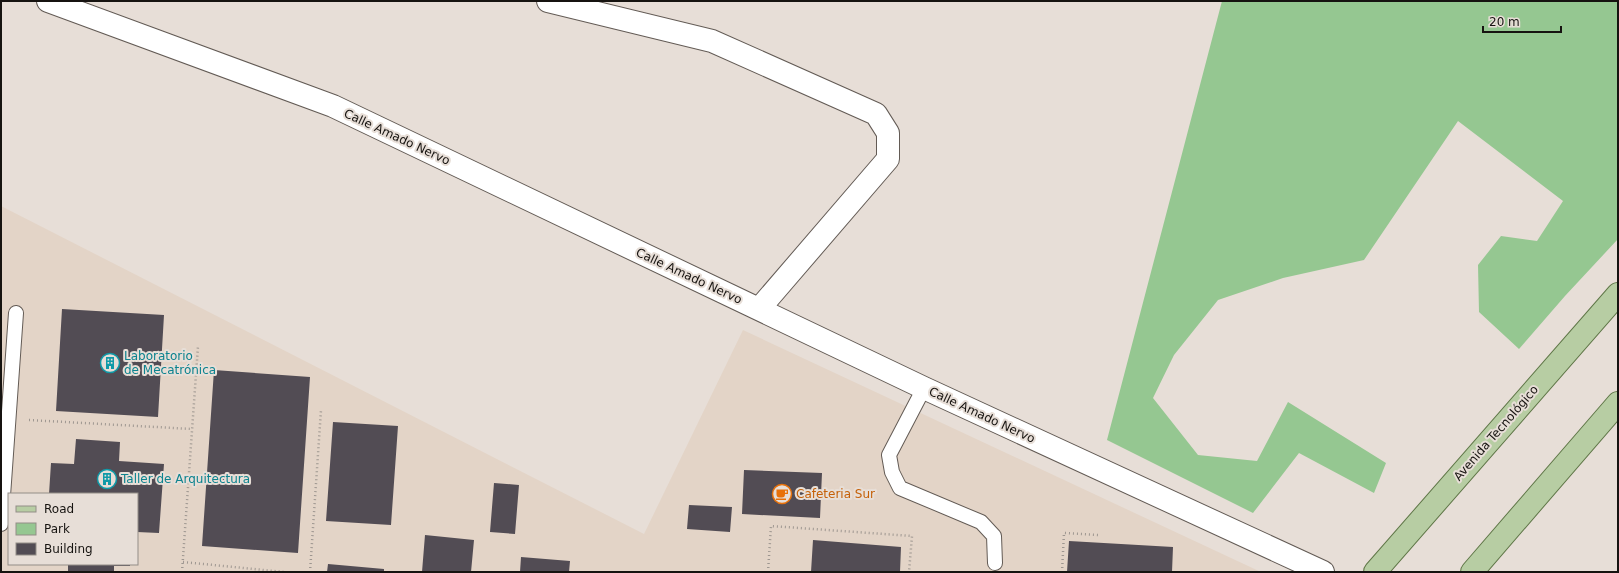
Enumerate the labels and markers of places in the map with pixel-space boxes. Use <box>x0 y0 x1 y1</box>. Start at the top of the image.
place label: Laboratorio de Mecatrónica <box>124 349 216 377</box>
building icon: Laboratorio de Mecatrónica <box>99 352 121 374</box>
building icon: Taller de Arquitectura <box>96 468 118 490</box>
place label: Taller de Arquitectura <box>120 472 250 486</box>
cafe icon: Cafeteria Sur <box>771 483 793 505</box>
place label: Cafeteria Sur <box>796 487 875 501</box>

